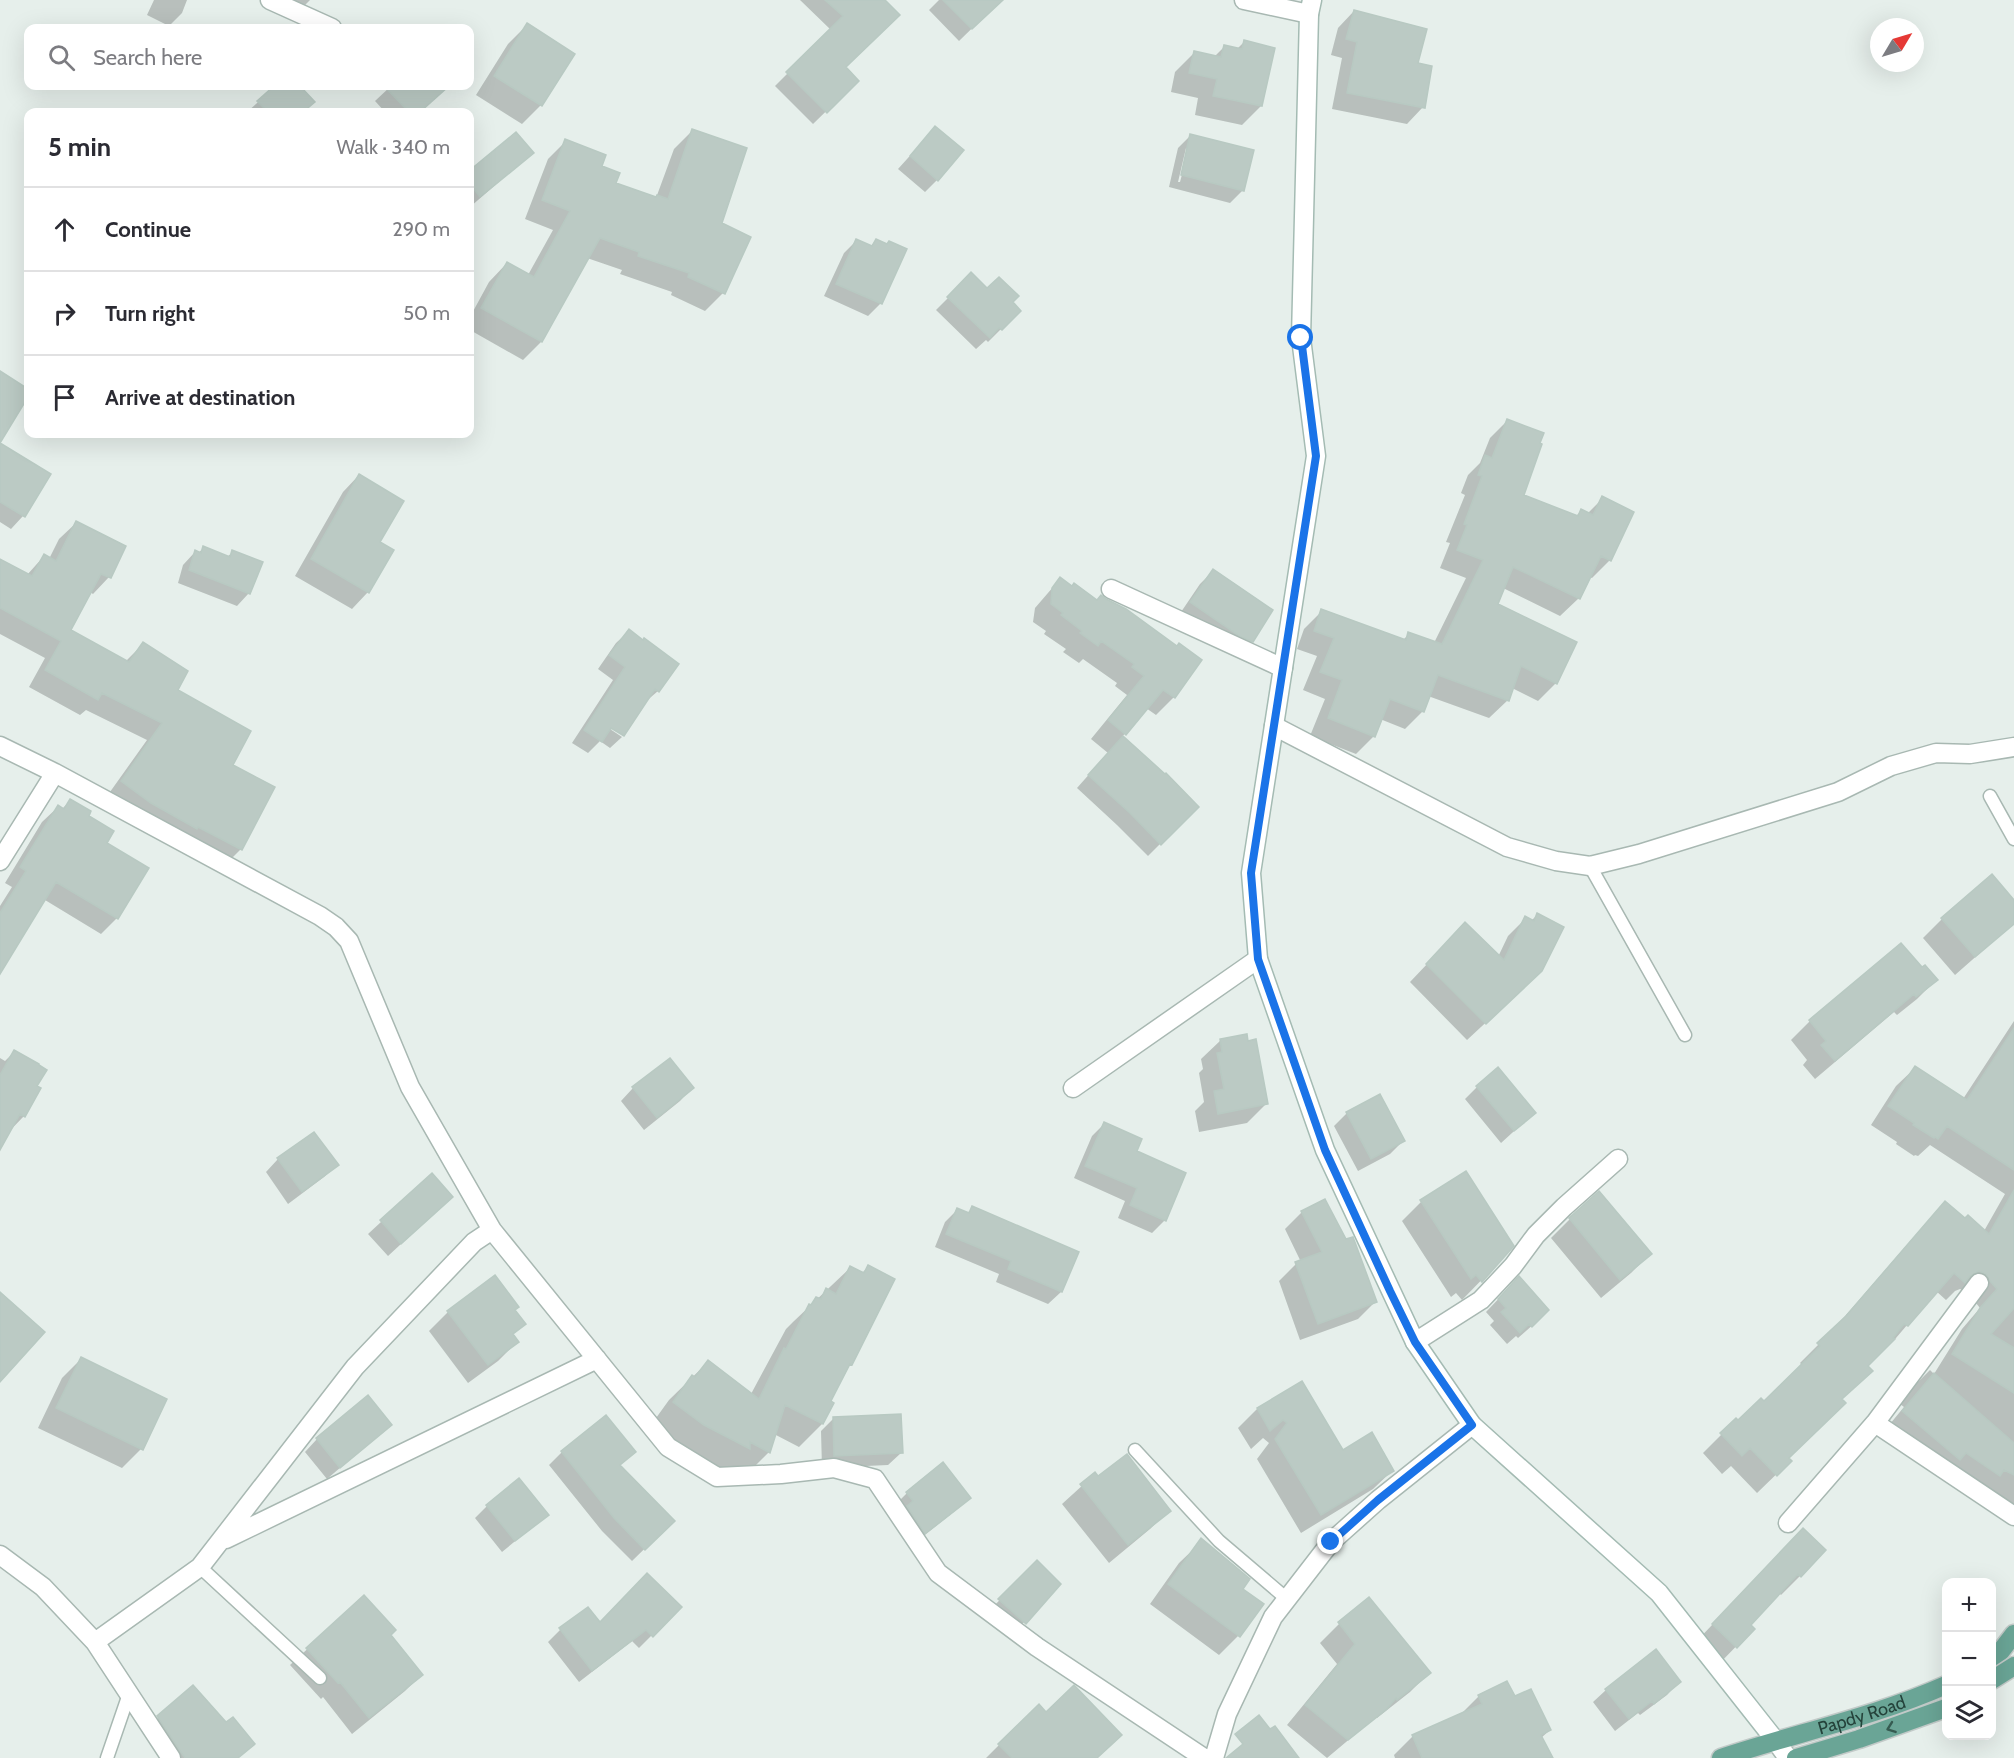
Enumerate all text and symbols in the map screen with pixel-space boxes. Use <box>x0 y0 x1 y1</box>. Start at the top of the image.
north arrow <box>1870 18 1924 72</box>
search box <box>24 24 474 90</box>
icon: search <box>45 41 78 74</box>
text: Search here <box>93 44 202 71</box>
text: 5 min <box>48 131 111 163</box>
text: Walk · 340 m <box>336 135 450 159</box>
icon: ahead <box>48 213 81 246</box>
text: Continue <box>105 216 191 243</box>
text: 290 m <box>392 217 450 241</box>
icon: right <box>48 297 81 330</box>
text: Turn right <box>105 300 195 327</box>
text: 50 m <box>403 301 450 325</box>
route start <box>1287 324 1313 350</box>
icon: arrive <box>48 381 81 414</box>
text: Arrive at destination <box>105 384 295 411</box>
route end <box>1317 1528 1343 1554</box>
map controls <box>1942 1578 1996 1740</box>
button: + <box>1942 1578 1996 1632</box>
button: − <box>1942 1632 1996 1686</box>
button: layers <box>1942 1686 1996 1740</box>
street label: Papdy Road <box>1815 1691 1909 1739</box>
one-way arrow <box>1887 1720 1897 1733</box>

